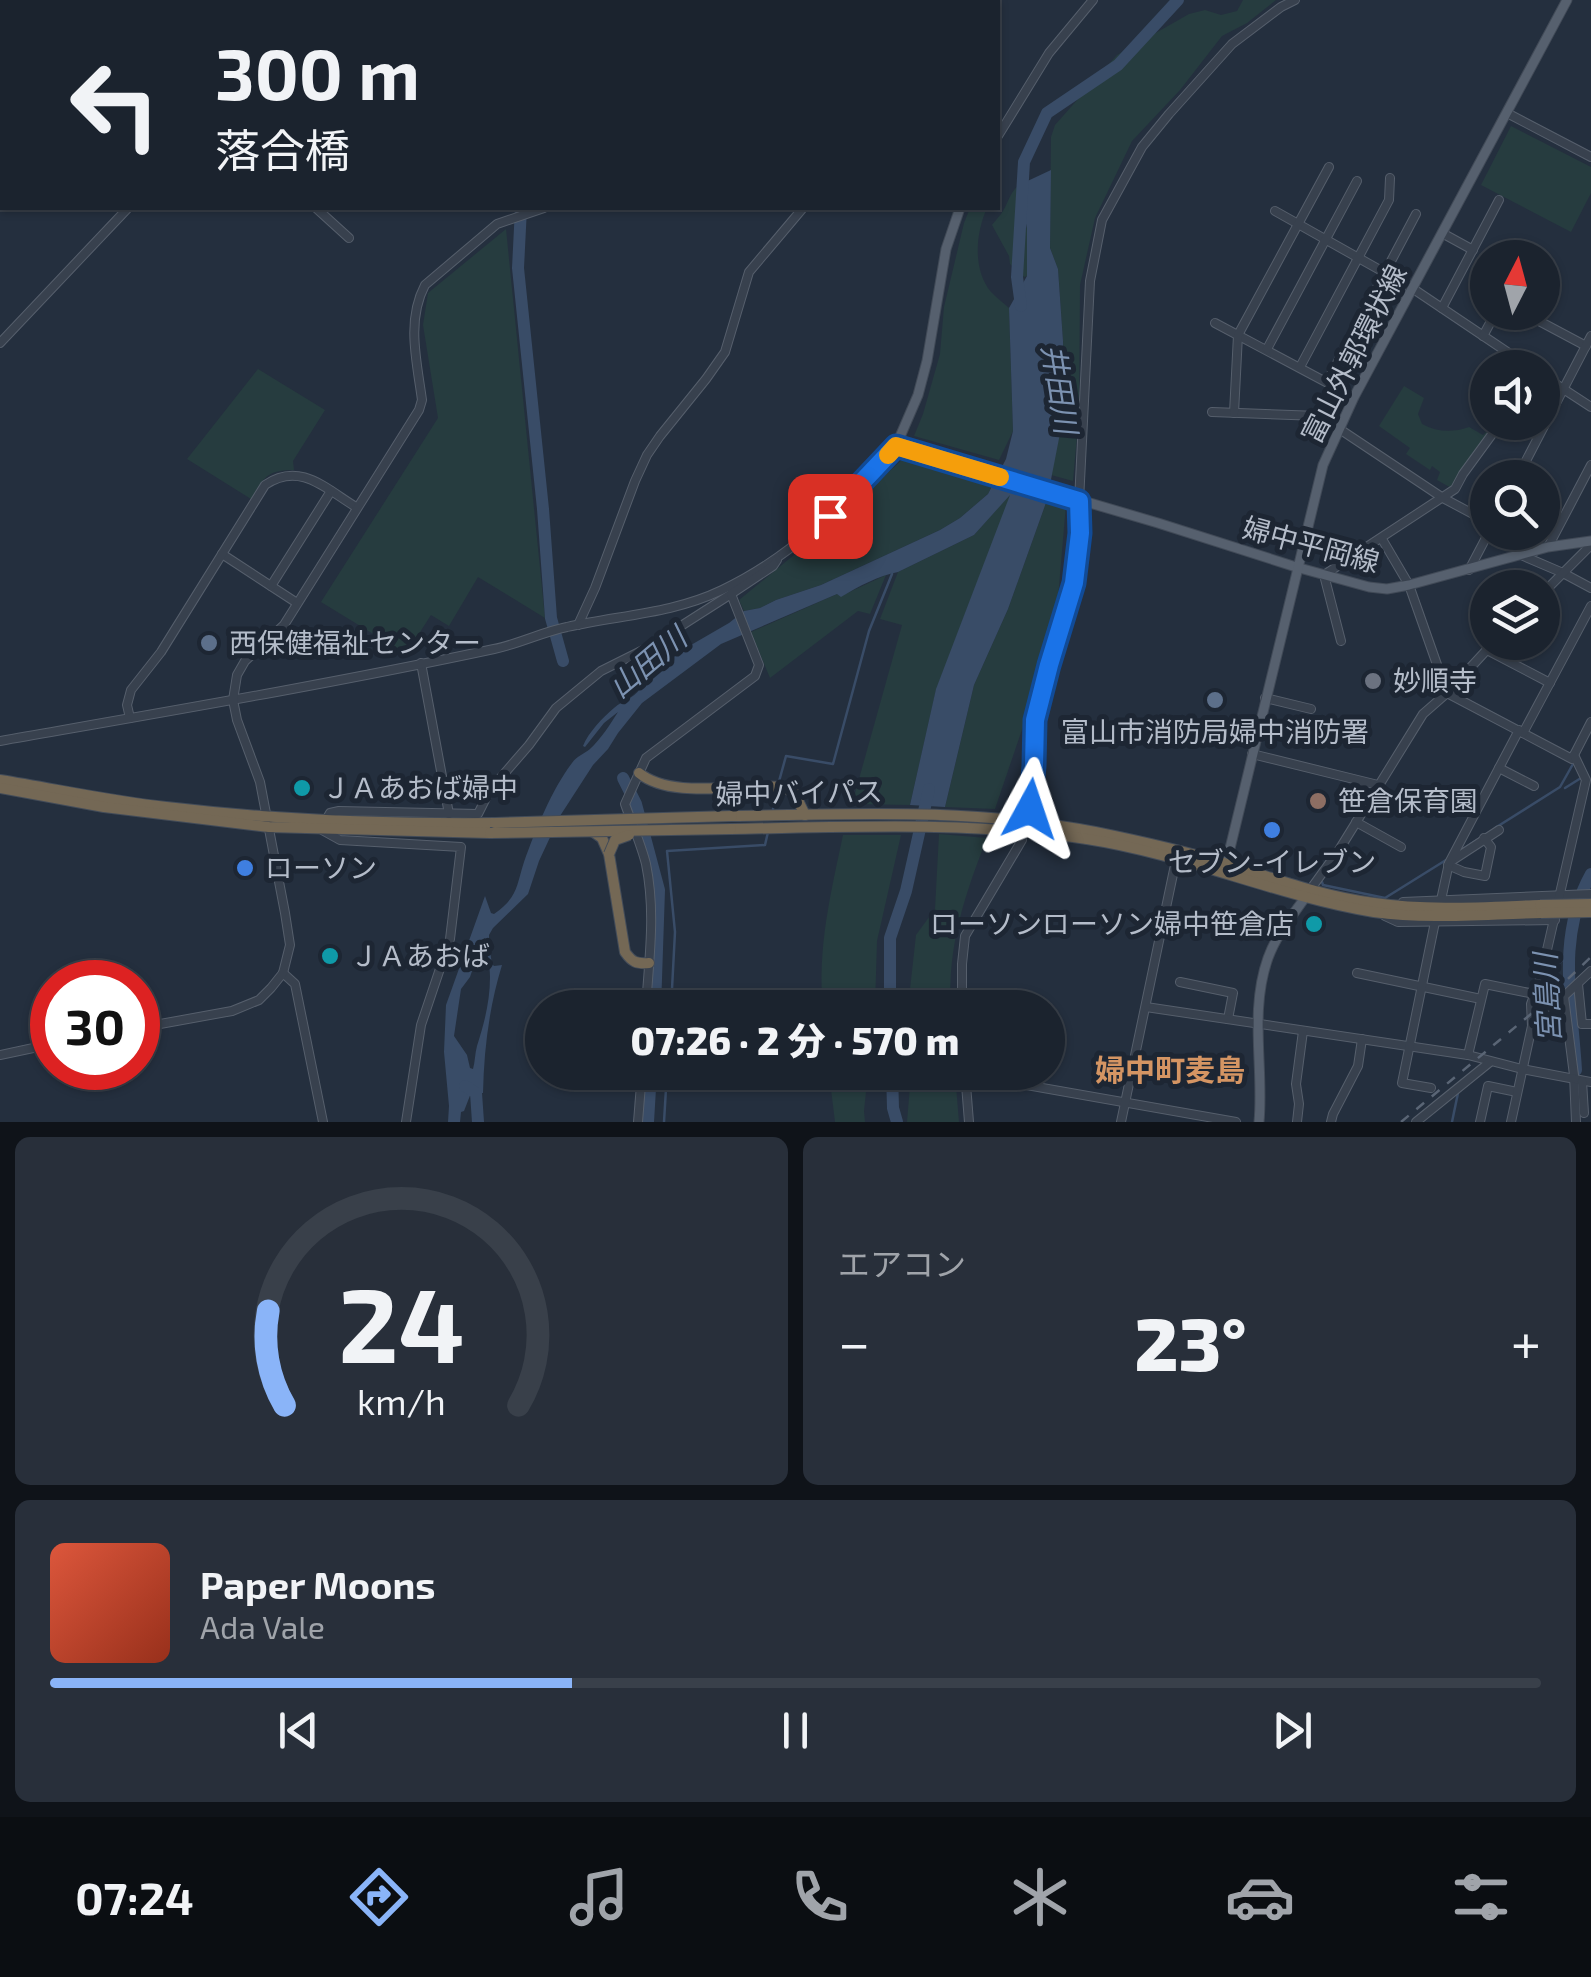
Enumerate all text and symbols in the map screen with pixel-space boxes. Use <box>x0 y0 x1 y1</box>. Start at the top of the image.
text: 300 m <box>215 30 420 114</box>
icon: left <box>50 40 180 170</box>
text: 落合橋 <box>215 122 350 176</box>
north arrow <box>1470 240 1560 330</box>
map controls <box>1470 240 1560 660</box>
street label: 富山外郭環状線 <box>1293 259 1413 449</box>
water label: 井田川 <box>1036 341 1086 439</box>
button: sound <box>1470 350 1560 440</box>
button: search <box>1470 460 1560 550</box>
pin <box>788 474 873 559</box>
icon: arrive <box>803 489 858 544</box>
street label: 婦中平岡線 <box>1239 509 1383 579</box>
button: layers <box>1470 570 1560 660</box>
water label: 山田川 <box>601 617 695 704</box>
place label: 西保健福祉センター <box>229 625 481 659</box>
marker: 西保健福祉センター <box>198 632 220 654</box>
place label: 妙順寺 <box>1393 663 1477 697</box>
marker: 妙順寺 <box>1362 670 1384 692</box>
marker: 富山市消防局婦中消防署 <box>1204 689 1226 711</box>
place label: 富山市消防局婦中消防署 <box>1061 714 1369 748</box>
position arrow <box>978 757 1082 861</box>
place label: ＪＡあおば婦中 <box>322 770 518 804</box>
street label: 婦中バイパス <box>715 774 883 810</box>
marker: ＪＡあおば婦中 <box>291 777 313 799</box>
place label: 笹倉保育園 <box>1338 783 1478 817</box>
marker: 笹倉保育園 <box>1307 790 1329 812</box>
marker: セブン-イレブン <box>1261 819 1283 841</box>
place label: セブン-イレブン <box>1168 844 1376 878</box>
place label: ローソン <box>265 850 377 884</box>
marker: ローソン <box>234 857 256 879</box>
place label: ローソンローソン婦中笹倉店 <box>930 906 1294 940</box>
marker: ローソンローソン婦中笹倉店 <box>1303 913 1325 935</box>
place label: ＪＡあおば <box>350 938 490 972</box>
marker: ＪＡあおば <box>319 945 341 967</box>
water label: 宮島川 <box>1526 949 1566 1044</box>
speed limit sign: 30 <box>30 960 160 1090</box>
text: 07:26 · 2 分 · 570 m <box>631 1017 959 1063</box>
district label: 婦中町麦島 <box>1095 1051 1245 1087</box>
text: エアコン <box>838 1244 966 1282</box>
text: 24 <box>338 1259 465 1384</box>
text: 23° <box>1134 1296 1247 1386</box>
text: − <box>838 1308 870 1374</box>
text: + <box>1511 1308 1541 1374</box>
text: km/h <box>357 1379 446 1422</box>
text: Paper Moons <box>200 1561 436 1607</box>
text: Ada Vale <box>200 1607 325 1645</box>
icon: previous <box>271 1703 326 1758</box>
icon: pause <box>768 1703 823 1758</box>
icon: next <box>1265 1703 1320 1758</box>
icon: directions <box>344 1862 414 1932</box>
icon: music <box>564 1862 634 1932</box>
icon: phone <box>785 1862 855 1932</box>
icon: climate <box>1005 1862 1075 1932</box>
icon: car <box>1225 1862 1295 1932</box>
icon: filters <box>1446 1862 1516 1932</box>
text: 07:24 <box>75 1870 194 1924</box>

